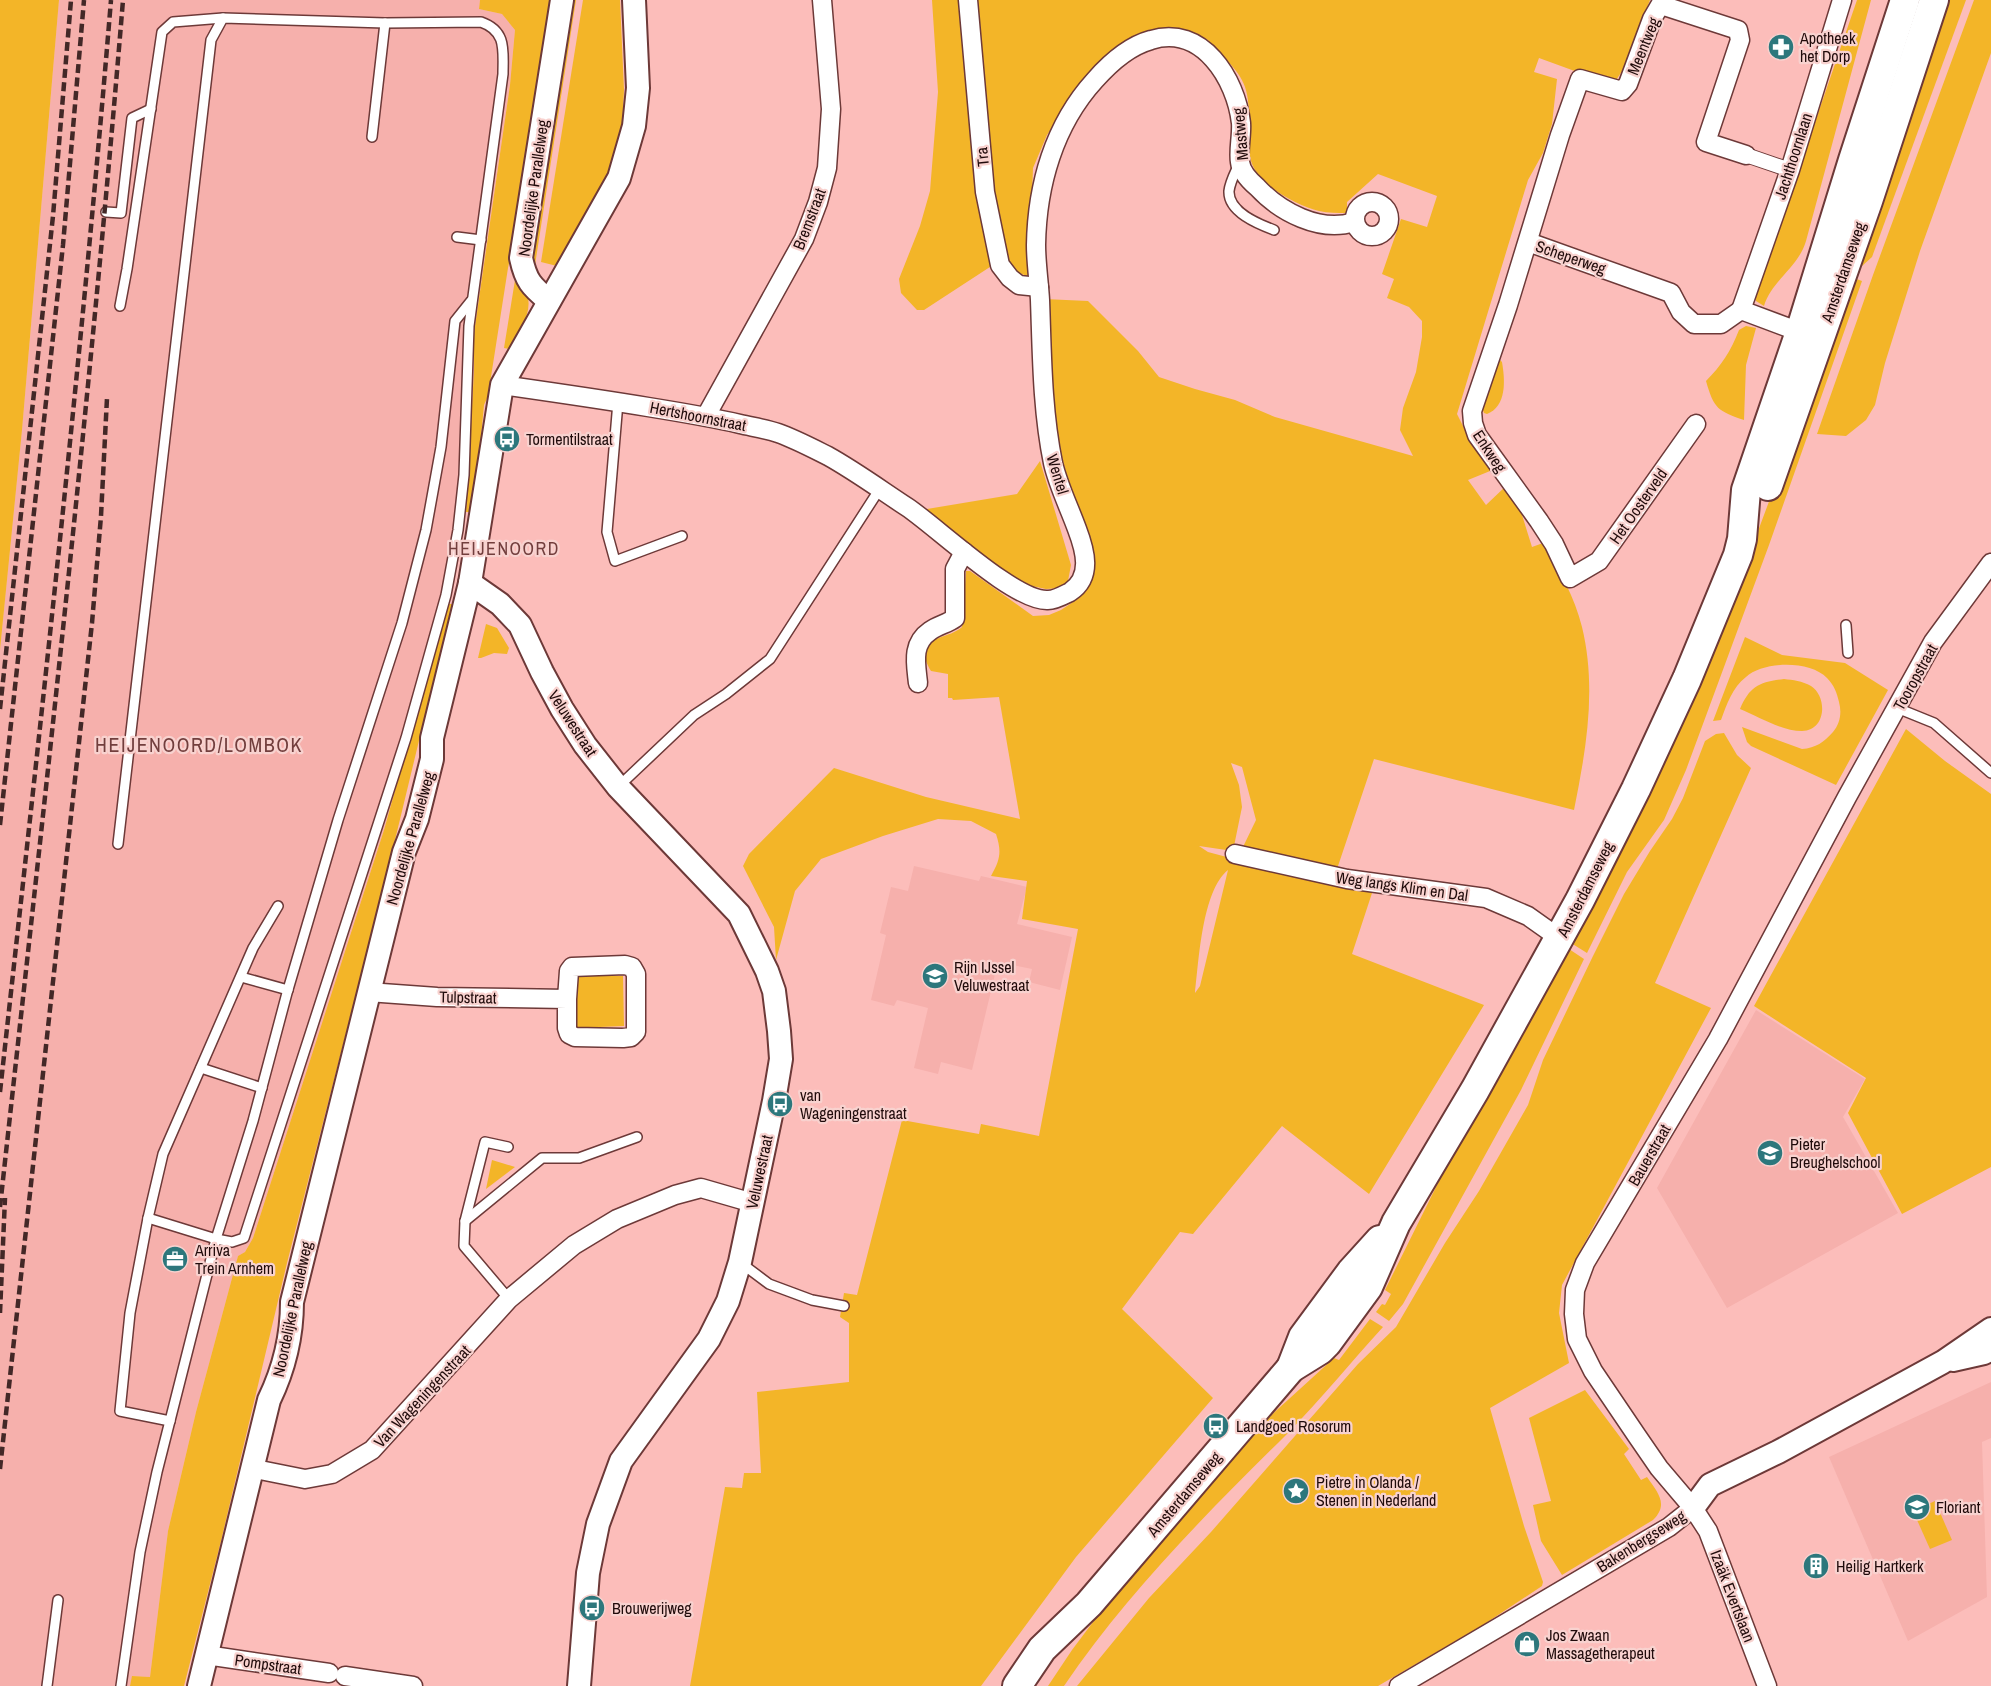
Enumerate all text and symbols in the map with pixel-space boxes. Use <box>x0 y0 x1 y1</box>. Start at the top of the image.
street label: Meentweg <box>1621 13 1665 78</box>
place label: Apotheek het Dorp <box>1799 27 1856 67</box>
pharmacy icon: Apotheek het Dorp <box>1766 32 1796 62</box>
street label: Mastweg <box>1227 106 1253 161</box>
street label: Jachthoornlaan <box>1769 110 1817 202</box>
street label: Noordelijke Parallelweg <box>513 118 554 258</box>
street label: Tra <box>970 146 994 168</box>
street label: Bremstraat <box>787 185 831 253</box>
street label: Amsterdamseweg <box>1815 218 1871 326</box>
street label: Scheperweg <box>1533 235 1610 279</box>
street label: Hertshoornstraat <box>648 396 748 436</box>
bus stop icon: Tormentilstraat <box>492 424 522 454</box>
street label: Enkweg <box>1468 425 1512 477</box>
place label: Tormentilstraat <box>526 428 613 450</box>
street label: Wentel <box>1042 451 1074 497</box>
street label: Het Oosterveld <box>1604 464 1672 548</box>
district label: HEIJENOORD <box>448 536 560 561</box>
street label: Tooropstraat <box>1888 639 1942 714</box>
street label: Veluwestraat <box>543 686 603 761</box>
district label: HEIJENOORD/LOMBOK <box>95 731 303 758</box>
street label: Noordelijke Parallelweg <box>380 768 440 907</box>
street label: Amsterdamseweg <box>1551 837 1619 942</box>
street label: Weg langs Klim en Dal <box>1335 866 1470 906</box>
place label: Rijn IJssel Veluwestraat <box>954 956 1029 996</box>
school or university icon: Rijn IJssel Veluwestraat <box>920 961 950 991</box>
street label: Tulpstraat <box>439 986 497 1009</box>
place label: van Wageningenstraat <box>800 1084 907 1124</box>
bus stop icon: van Wageningenstraat <box>765 1089 795 1119</box>
street label: Bauerstraat <box>1623 1120 1676 1190</box>
street label: Veluwestraat <box>740 1133 778 1211</box>
place label: Pieter Breughelschool <box>1790 1133 1881 1173</box>
school or university icon: Pieter Breughelschool <box>1755 1138 1785 1168</box>
place label: Arriva Trein Arnhem <box>194 1239 274 1279</box>
street label: Noordelijke Parallelweg <box>267 1239 317 1379</box>
office icon: Arriva Trein Arnhem <box>160 1244 190 1274</box>
street label: Van Wageningenstraat <box>369 1340 476 1452</box>
bus stop icon: Landgoed Rosorum <box>1201 1411 1231 1441</box>
place label: Landgoed Rosorum <box>1236 1415 1351 1437</box>
street label: Amsterdamseweg <box>1141 1446 1227 1542</box>
place label: Pietre in Olanda / Stenen in Nederland <box>1316 1471 1436 1511</box>
place icon: Pietre in Olanda / Stenen in Nederland <box>1281 1476 1311 1506</box>
school or university icon: Floriant <box>1902 1492 1932 1522</box>
place label: Floriant <box>1936 1496 1981 1518</box>
street label: Bakenbergseweg <box>1592 1504 1690 1577</box>
street label: Izaäk Evertslaan <box>1705 1547 1761 1645</box>
building icon: Heilig Hartkerk <box>1801 1551 1831 1581</box>
place label: Heilig Hartkerk <box>1836 1555 1924 1577</box>
bus stop icon: Brouwerijweg <box>577 1593 607 1623</box>
place label: Brouwerijweg <box>612 1597 692 1619</box>
place label: Jos Zwaan Massagetherapeut <box>1546 1624 1655 1664</box>
shop icon: Jos Zwaan Massagetherapeut <box>1512 1629 1542 1659</box>
street label: Pompstraat <box>233 1648 303 1680</box>

